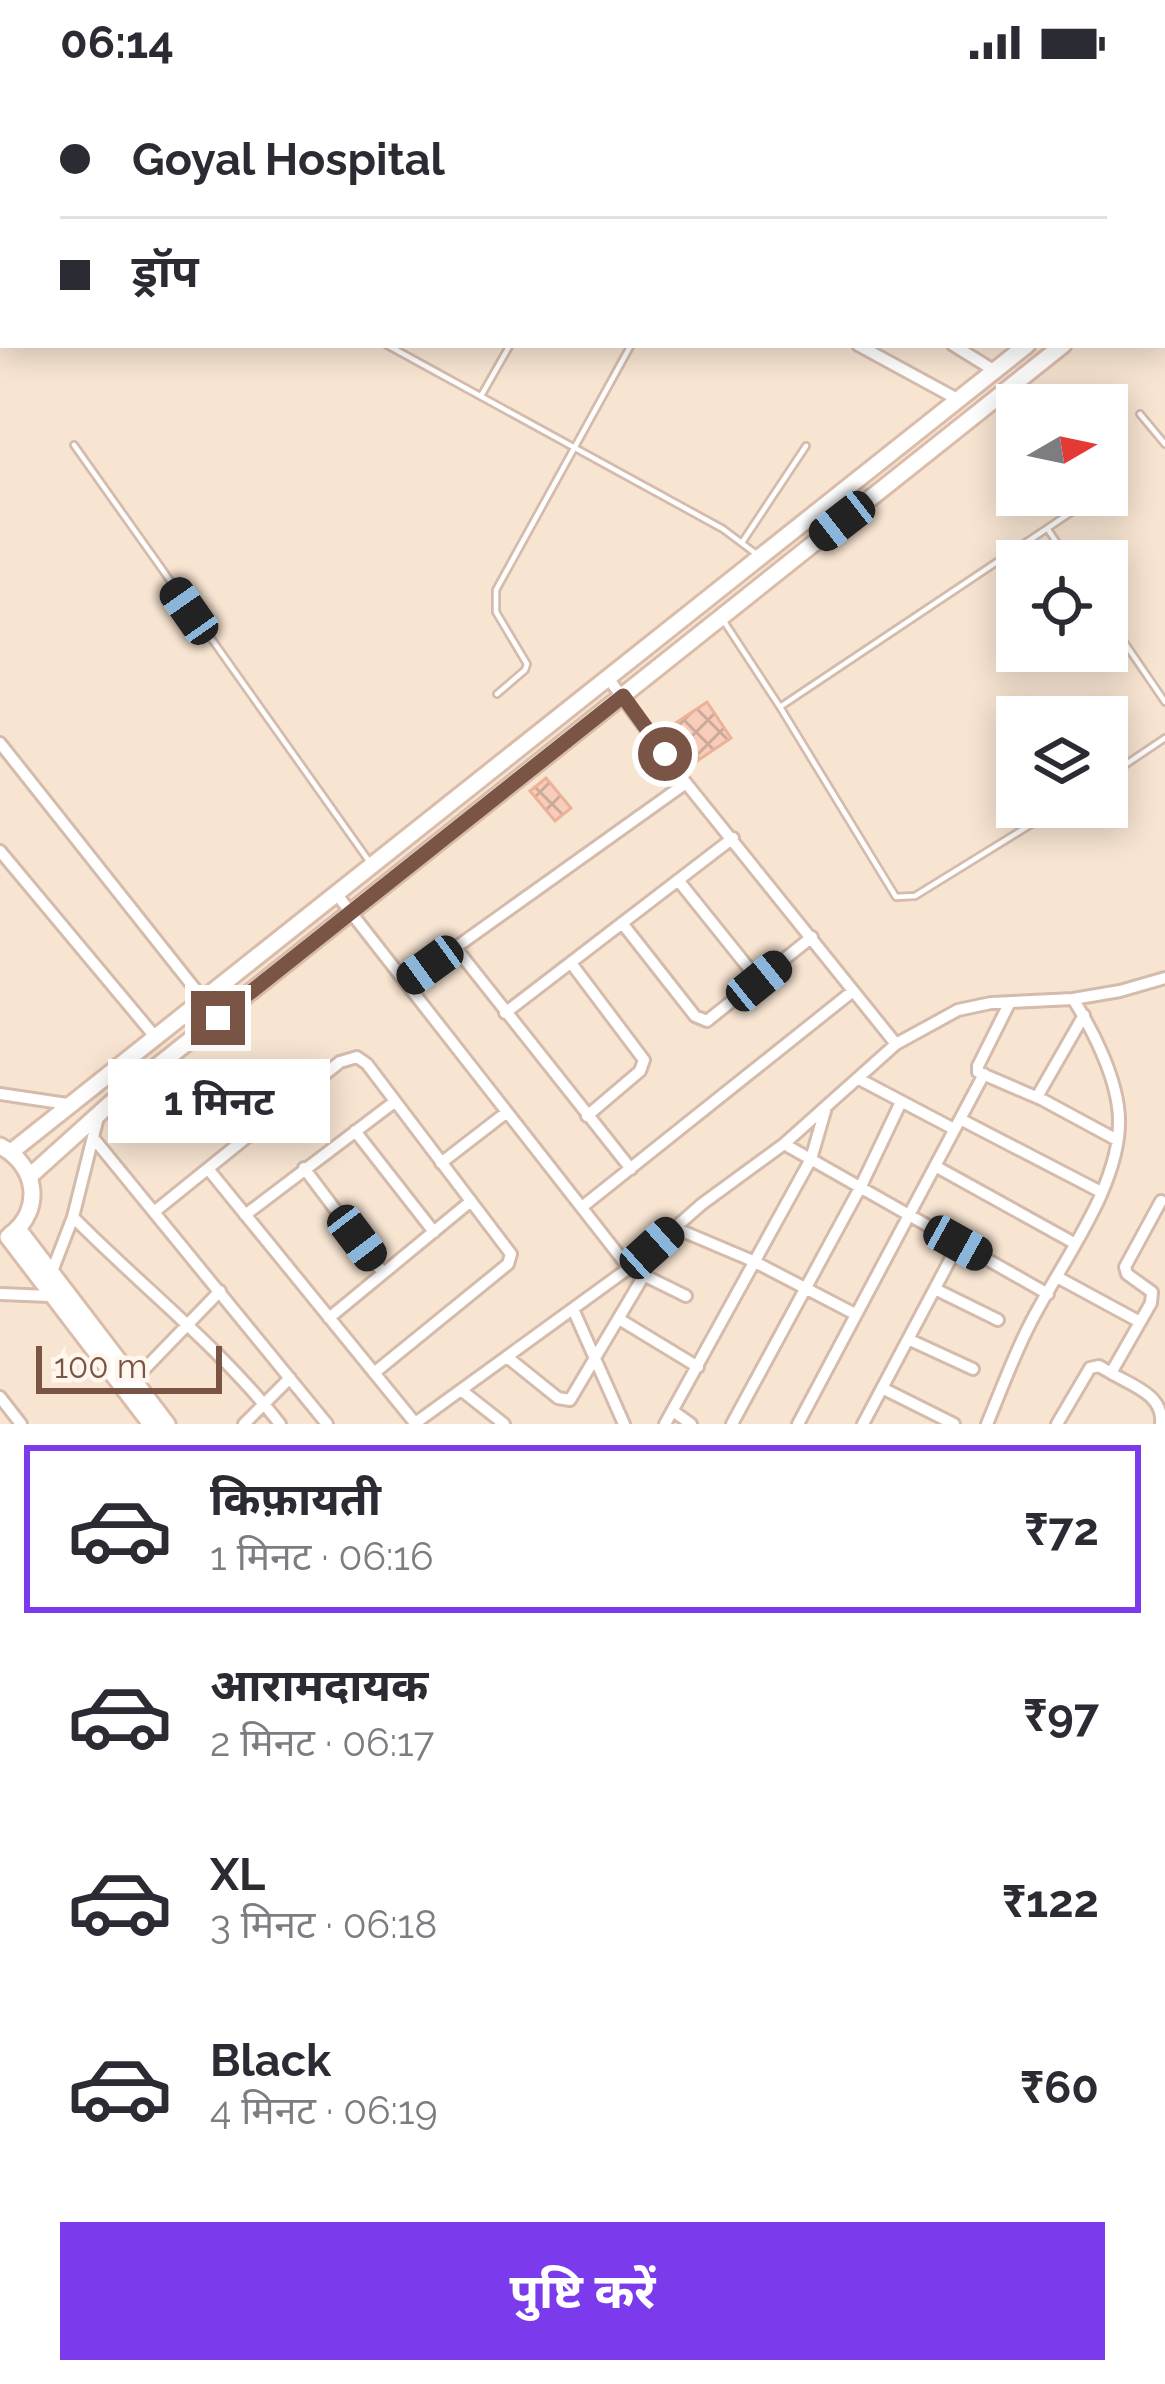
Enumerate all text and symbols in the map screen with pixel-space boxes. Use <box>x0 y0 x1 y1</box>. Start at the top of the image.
text: 06:14 <box>60 16 174 69</box>
text: Goyal Hospital <box>132 133 445 186</box>
text: ड्रॉप <box>132 245 199 298</box>
north arrow <box>996 384 1128 516</box>
map controls <box>996 384 1128 828</box>
car <box>803 485 881 557</box>
button: locate <box>996 540 1128 672</box>
car <box>154 571 224 651</box>
button: layers <box>996 696 1128 828</box>
route start <box>638 727 692 781</box>
car <box>390 929 470 1001</box>
car <box>720 944 798 1018</box>
route end <box>191 991 245 1045</box>
callout: 1 मिनट <box>107 1060 329 1144</box>
text: 1 मिनट <box>164 1078 274 1124</box>
car <box>321 1198 393 1278</box>
car <box>918 1210 998 1276</box>
car <box>613 1211 691 1285</box>
scale bar <box>36 1340 222 1393</box>
text: 100 m <box>54 1347 147 1386</box>
text: किफ़ायती <box>210 1473 381 1526</box>
icon: car <box>66 1475 174 1583</box>
text: ₹72 <box>1024 1503 1099 1556</box>
text: 1 मिनट · 06:16 <box>210 1533 434 1579</box>
text: आरामदायक <box>210 1659 428 1712</box>
icon: car <box>66 1661 174 1769</box>
text: ₹97 <box>1023 1689 1099 1742</box>
text: 2 मिनट · 06:17 <box>210 1719 434 1765</box>
icon: car <box>66 1847 174 1955</box>
text: XL <box>210 1848 265 1901</box>
text: ₹122 <box>1002 1875 1099 1928</box>
text: 3 मिनट · 06:18 <box>210 1901 437 1947</box>
icon: car <box>66 2033 174 2141</box>
text: Black <box>210 2034 331 2087</box>
text: ₹60 <box>1020 2061 1099 2114</box>
text: 4 मिनट · 06:19 <box>210 2087 438 2133</box>
button: पुष्टि करें <box>60 2222 1105 2360</box>

